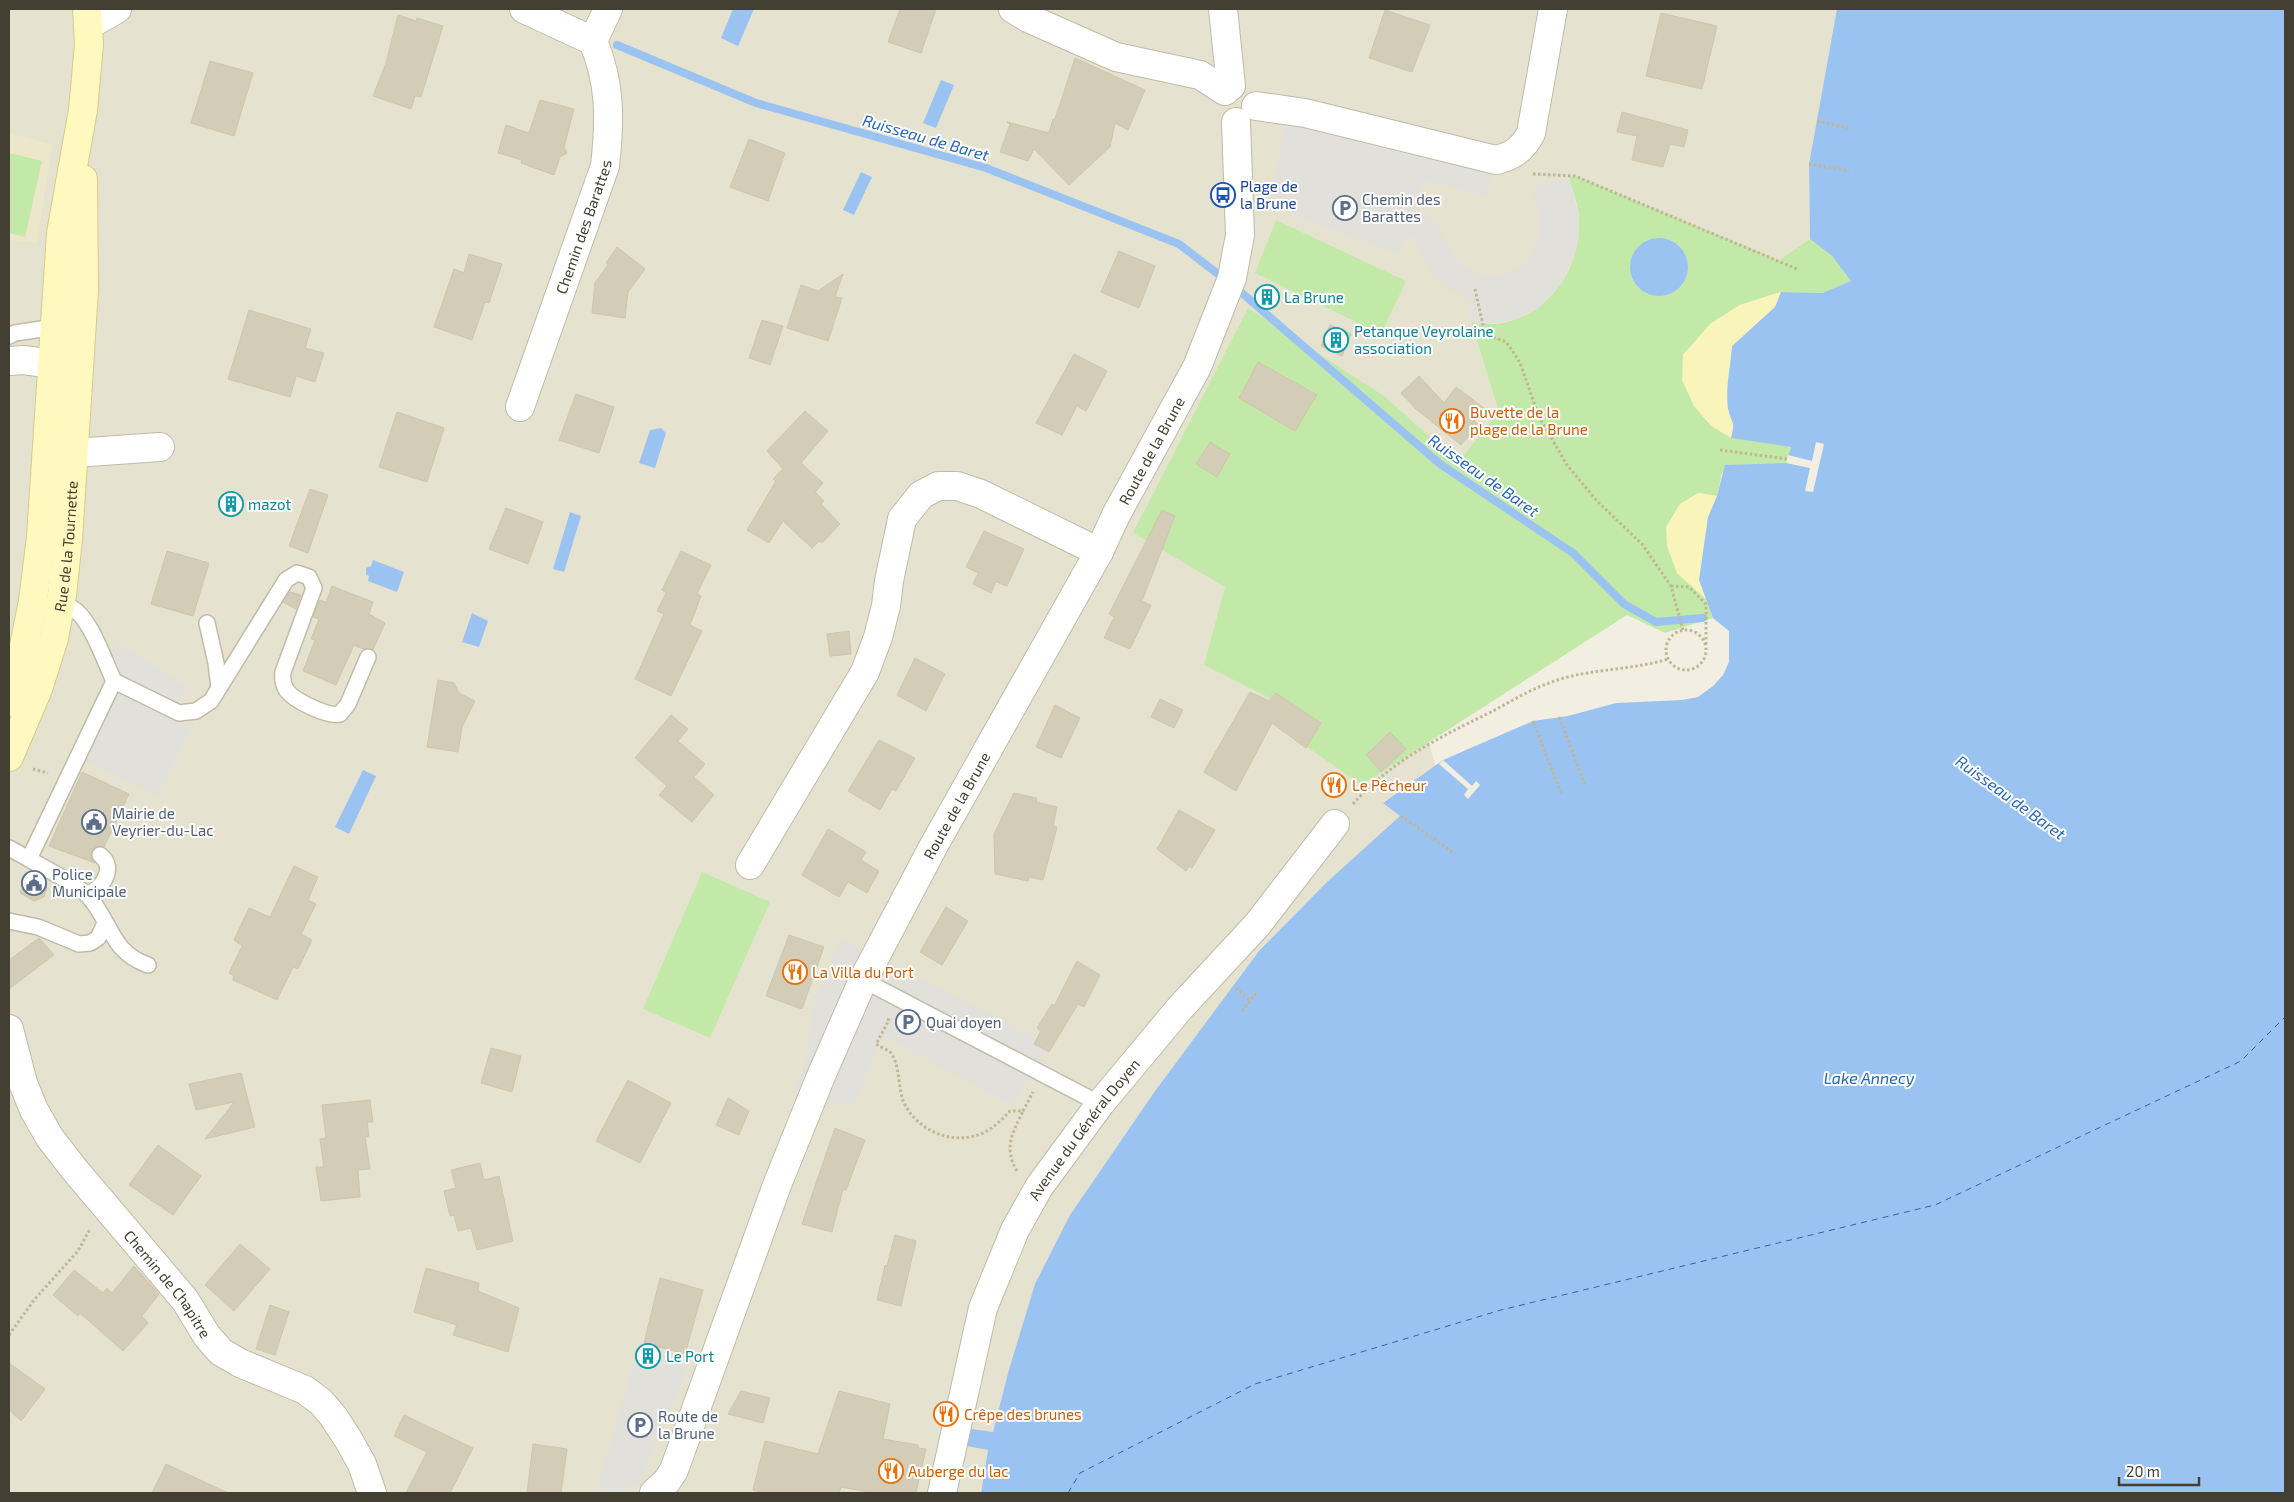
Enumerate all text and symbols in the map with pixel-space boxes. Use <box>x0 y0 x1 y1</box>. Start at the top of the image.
water label: Ruisseau de Baret <box>861 110 992 164</box>
street label: Chemin des Barattes <box>552 159 615 296</box>
place label: Plage de la Brune <box>1240 177 1298 212</box>
bus stop icon: Plage de la Brune <box>1210 182 1236 208</box>
place label: Chemin des Barattes <box>1362 190 1441 225</box>
parking icon: Chemin des Barattes <box>1332 195 1358 221</box>
building icon: La Brune <box>1254 284 1280 310</box>
place label: La Brune <box>1284 288 1344 306</box>
place label: Petanque Veyrolaine association <box>1354 322 1494 357</box>
building icon: Petanque Veyrolaine association <box>1323 327 1349 353</box>
street label: Route de la Brune <box>1114 394 1188 508</box>
place label: Buvette de la plage de la Brune <box>1470 403 1588 438</box>
restaurant icon: Buvette de la plage de la Brune <box>1439 408 1465 434</box>
water label: Ruisseau de Baret <box>1425 430 1544 521</box>
street label: Rue de la Tournette <box>50 480 81 613</box>
building icon: mazot <box>218 491 244 517</box>
place label: mazot <box>248 495 292 513</box>
street label: Route de la Brune <box>919 749 994 862</box>
water label: Ruisseau de Baret <box>1953 751 2070 844</box>
restaurant icon: Le Pêcheur <box>1321 772 1347 798</box>
place label: Le Pêcheur <box>1352 776 1427 794</box>
place label: Mairie de Veyrier-du-Lac <box>112 804 214 839</box>
public building icon: Mairie de Veyrier-du-Lac <box>81 809 107 835</box>
place label: Police Municipale <box>52 865 127 900</box>
public building icon: Police Municipale <box>21 870 47 896</box>
restaurant icon: La Villa du Port <box>782 959 808 985</box>
place label: La Villa du Port <box>812 963 914 981</box>
parking icon: Quai doyen <box>895 1009 921 1035</box>
place label: Quai doyen <box>926 1013 1002 1032</box>
street label: Avenue du Général Doyen <box>1024 1055 1143 1203</box>
water label: Lake Annecy <box>1824 1068 1915 1088</box>
street label: Chemin de Chapitre <box>121 1226 215 1341</box>
building icon: Le Port <box>635 1343 661 1369</box>
place label: Le Port <box>666 1347 714 1365</box>
restaurant icon: Crêpe des brunes <box>933 1401 959 1427</box>
place label: Crêpe des brunes <box>964 1405 1082 1423</box>
place label: Route de la Brune <box>658 1407 718 1442</box>
parking icon: Route de la Brune <box>627 1412 653 1438</box>
scale bar <box>2119 1454 2199 1486</box>
restaurant icon: Auberge du lac <box>878 1458 904 1484</box>
place label: Auberge du lac <box>908 1462 1009 1480</box>
text: 20 m <box>2126 1462 2160 1480</box>

